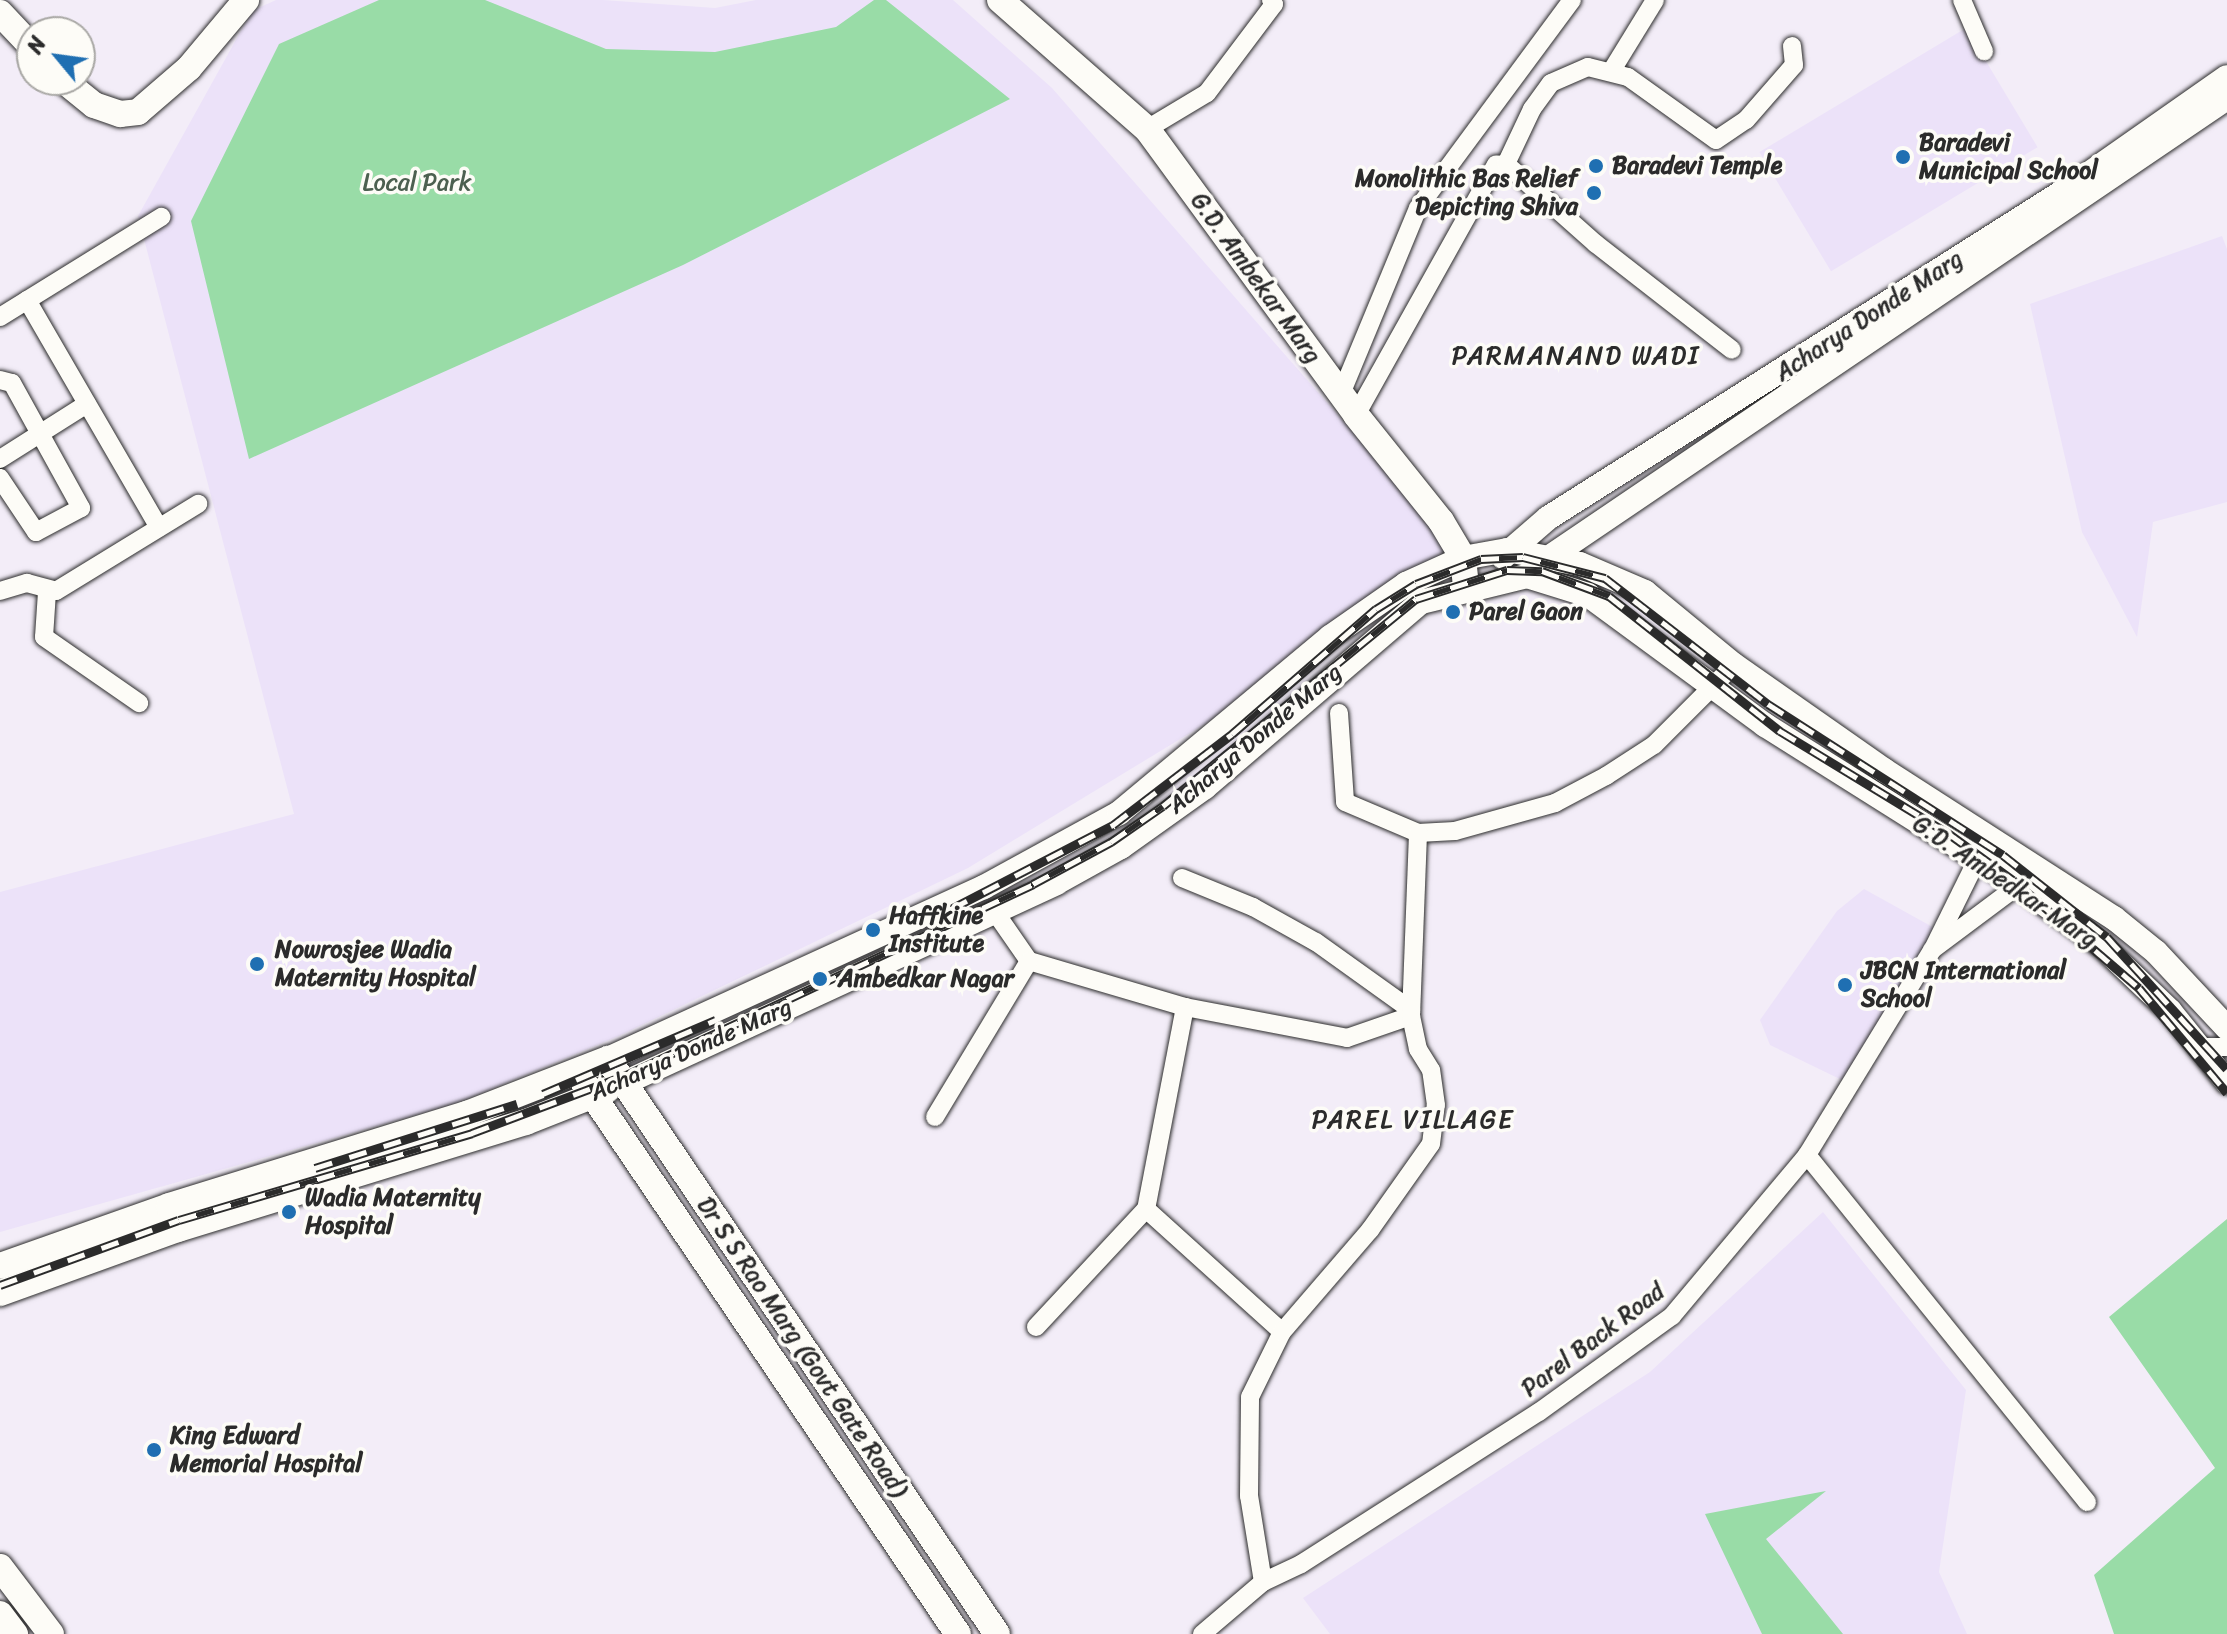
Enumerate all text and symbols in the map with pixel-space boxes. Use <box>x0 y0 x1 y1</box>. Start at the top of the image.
north arrow <box>16 16 96 96</box>
text: N <box>16 29 57 61</box>
place label: Baradevi Municipal School <box>1919 129 2098 185</box>
marker: Baradevi Municipal School <box>1894 148 1912 166</box>
place label: Baradevi Temple <box>1612 152 1783 180</box>
marker: Baradevi Temple <box>1587 157 1605 175</box>
place label: Monolithic Bas Relief Depicting Shiva <box>1354 165 1578 221</box>
park label: Local Park <box>362 169 472 197</box>
marker: Monolithic Bas Relief Depicting Shiva <box>1585 184 1603 202</box>
street label: G.D. Ambekar Marg <box>1184 187 1328 369</box>
street label: Acharya Donde Marg <box>1770 245 1968 387</box>
district label: PARMANAND WADI <box>1453 340 1699 372</box>
place label: Parel Gaon <box>1469 598 1583 626</box>
marker: Parel Gaon <box>1444 603 1462 621</box>
street label: Acharya Donde Marg <box>1163 658 1347 820</box>
street label: G.D. Ambedkar Marg <box>1907 810 2103 954</box>
place label: Haffkine Institute <box>889 902 984 958</box>
marker: Haffkine Institute <box>864 921 882 939</box>
place label: Nowrosjee Wadia Maternity Hospital <box>275 936 476 992</box>
marker: Nowrosjee Wadia Maternity Hospital <box>246 953 268 975</box>
place label: JBCN International School <box>1861 957 2066 1013</box>
place label: Ambedkar Nagar <box>838 965 1014 993</box>
marker: Ambedkar Nagar <box>809 968 831 990</box>
marker: JBCN International School <box>1836 976 1854 994</box>
street label: Acharya Donde Marg <box>586 993 796 1107</box>
district label: PAREL VILLAGE <box>1312 1104 1514 1136</box>
place label: Wadia Maternity Hospital <box>305 1184 480 1240</box>
street label: Dr S S Rao Marg (Govt Gate Road) <box>690 1191 914 1503</box>
marker: Wadia Maternity Hospital <box>280 1203 298 1221</box>
street label: Parel Back Road <box>1516 1277 1670 1403</box>
place label: King Edward Memorial Hospital <box>170 1422 362 1478</box>
marker: King Edward Memorial Hospital <box>145 1441 163 1459</box>

